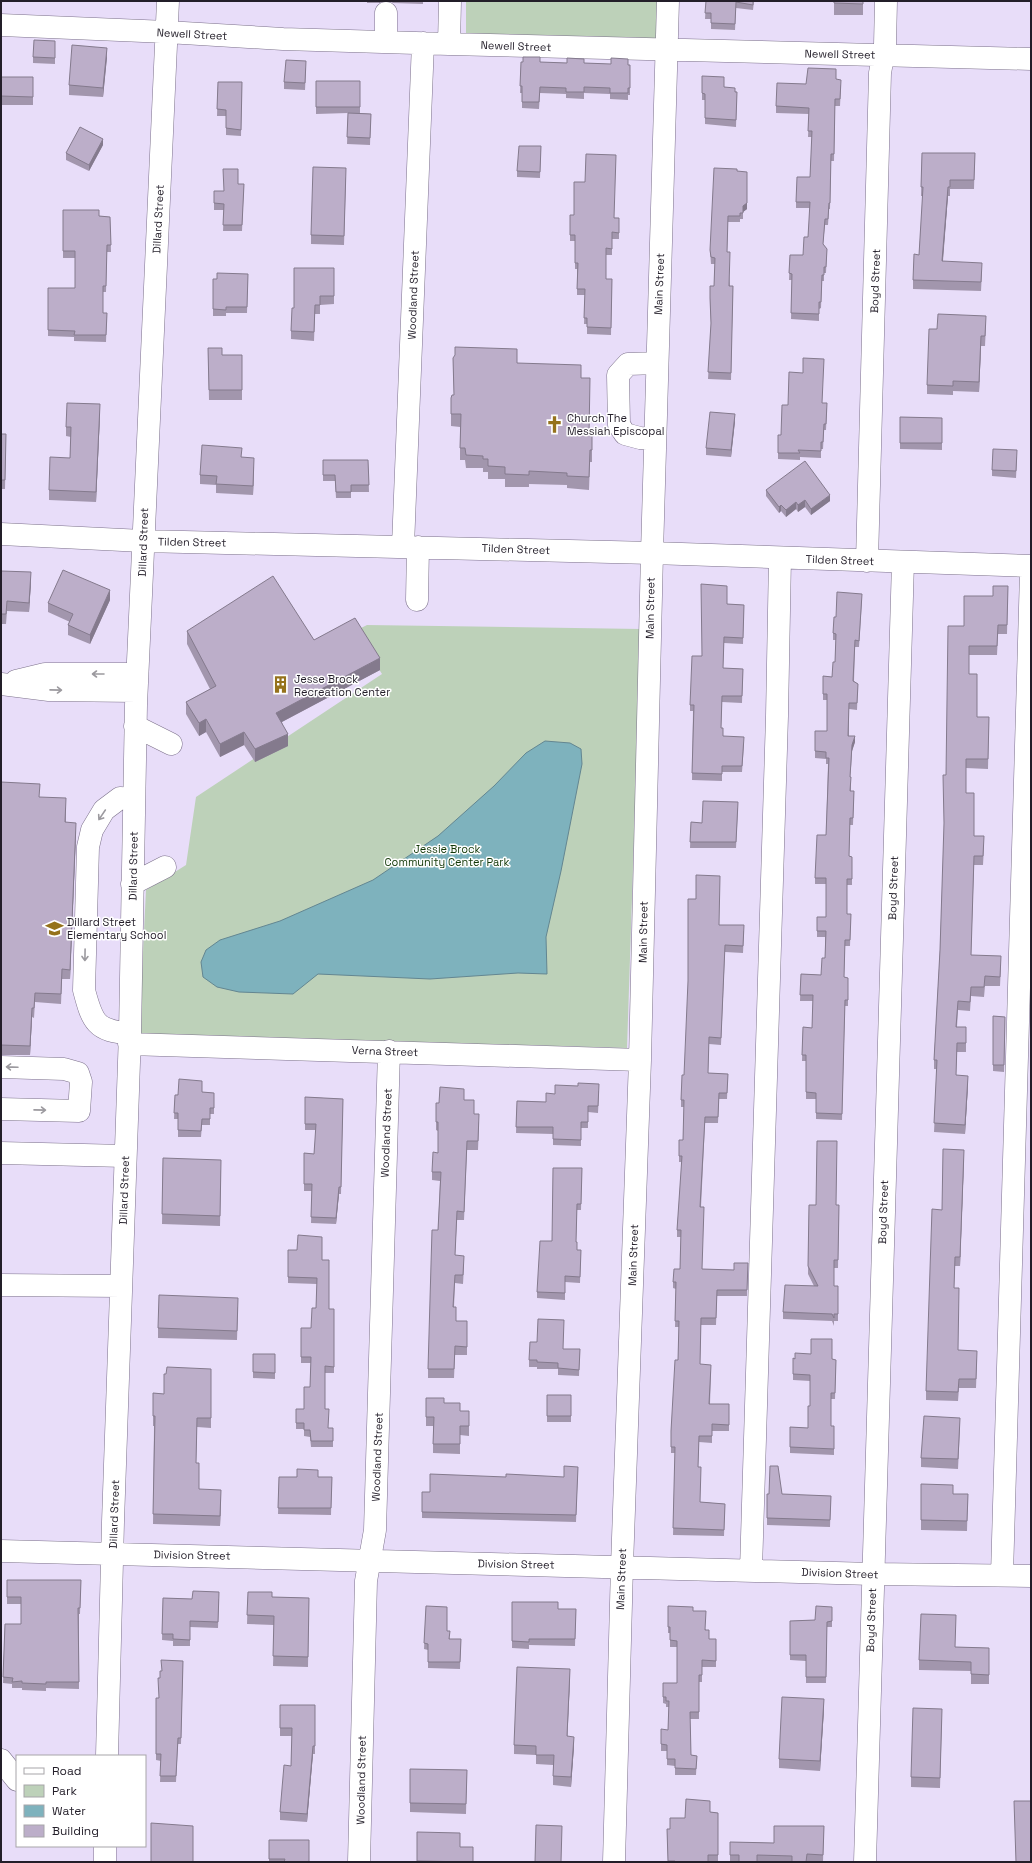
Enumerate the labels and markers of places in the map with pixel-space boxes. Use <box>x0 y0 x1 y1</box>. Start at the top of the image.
place label: Church The Messiah Episcopal <box>567 411 664 438</box>
church icon: Church The Messiah Episcopal <box>544 414 564 434</box>
place label: Jesse Brock Recreation Center <box>294 672 390 699</box>
building icon: Jesse Brock Recreation Center <box>271 675 291 695</box>
place label: Dillard Street Elementary School <box>67 915 166 942</box>
school or university icon: Dillard Street Elementary School <box>44 918 64 938</box>

